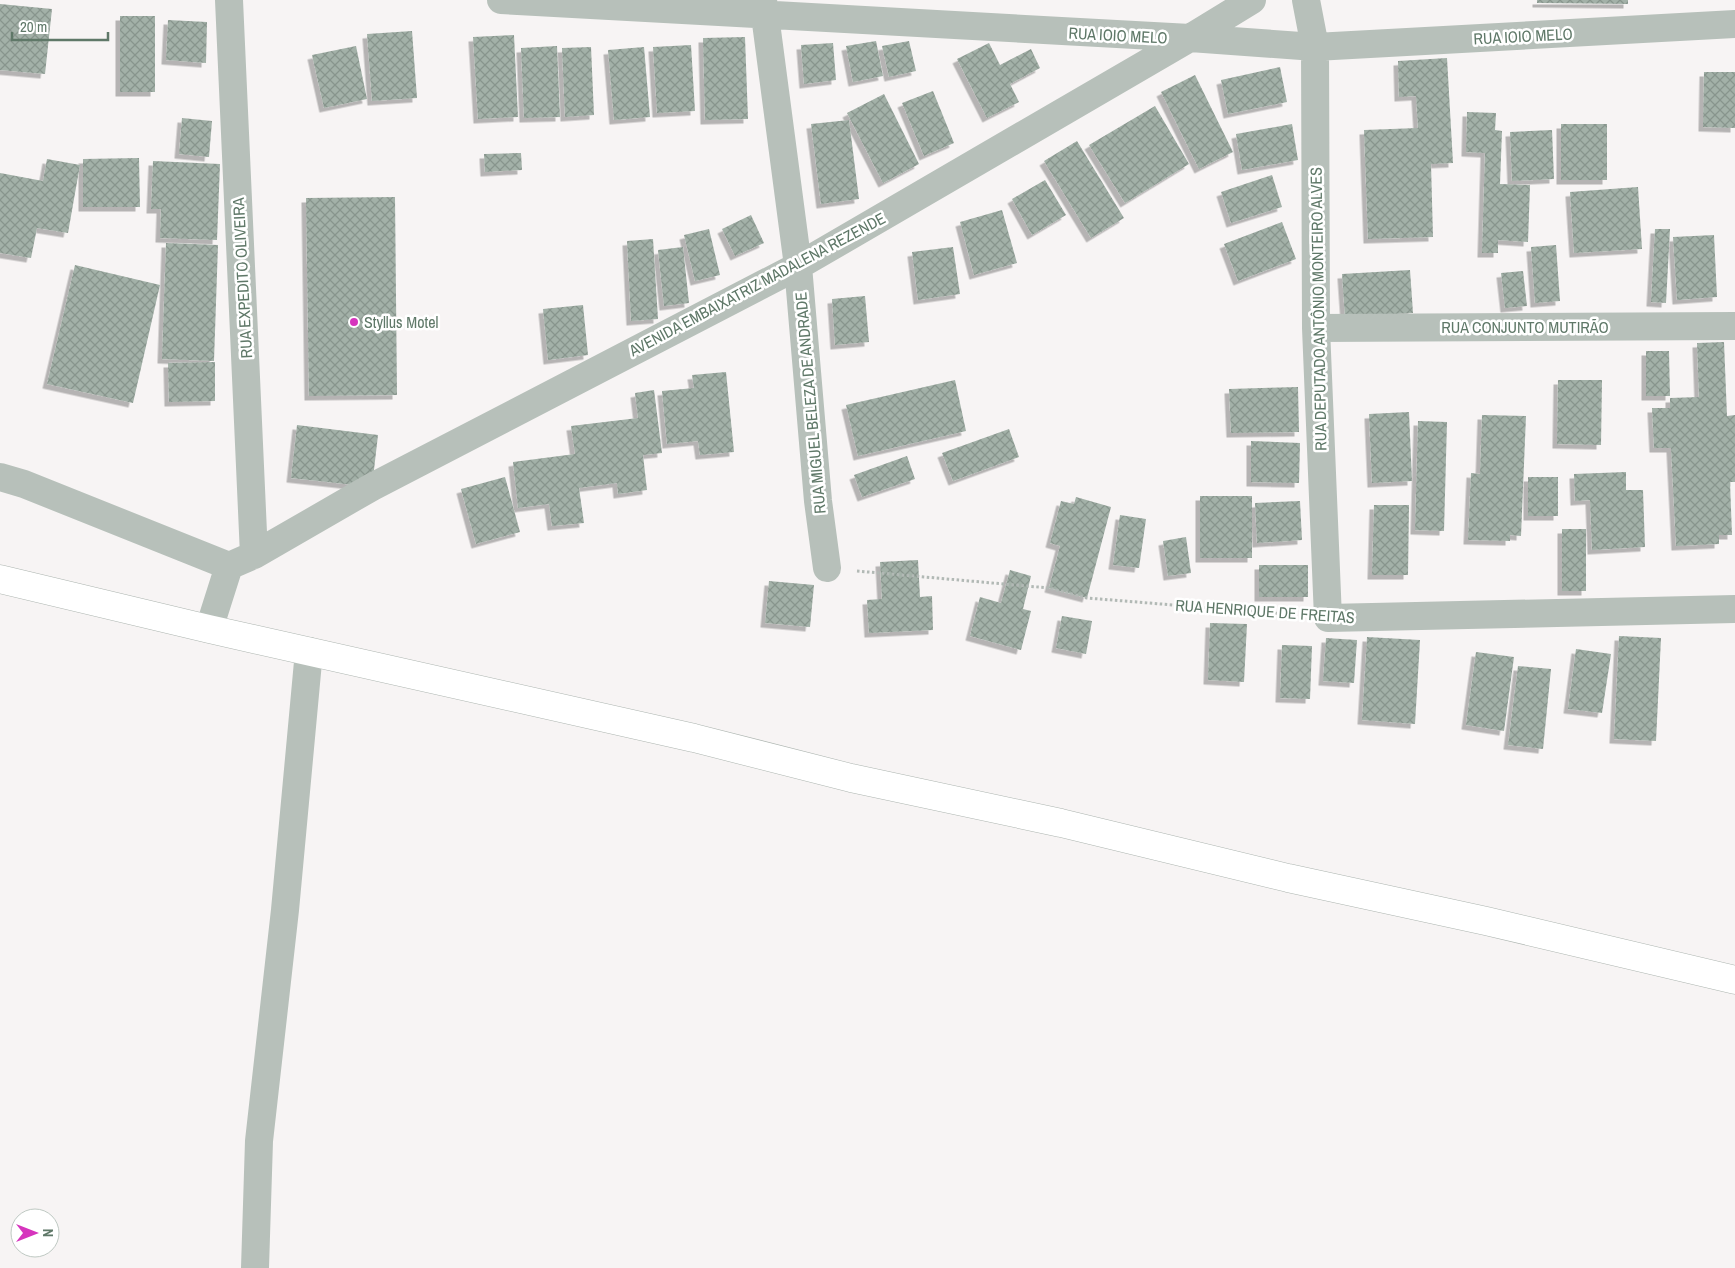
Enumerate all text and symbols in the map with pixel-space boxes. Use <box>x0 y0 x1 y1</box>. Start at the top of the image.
scale bar <box>12 10 109 42</box>
text: 20 m <box>20 16 47 37</box>
street label: RUA IOIO MELO <box>1068 21 1168 49</box>
street label: RUA IOIO MELO <box>1473 22 1573 50</box>
street label: RUA DEPUTADO ANTÔNIO MONTEIRO ALVES <box>1305 167 1331 451</box>
street label: RUA EXPEDITO OLIVEIRA <box>227 197 257 359</box>
street label: AVENIDA EMBAIXATRIZ MADALENA REZENDE <box>624 207 889 362</box>
street label: RUA MIGUEL BELEZA DE ANDRADE <box>789 291 831 515</box>
place label: Styllus Motel <box>364 311 438 333</box>
marker: Styllus Motel <box>348 316 360 328</box>
street label: RUA CONJUNTO MUTIRÃO <box>1441 316 1609 338</box>
street label: RUA HENRIQUE DE FREITAS <box>1175 594 1356 628</box>
north arrow <box>10 1208 60 1258</box>
text: N <box>39 1229 57 1237</box>

